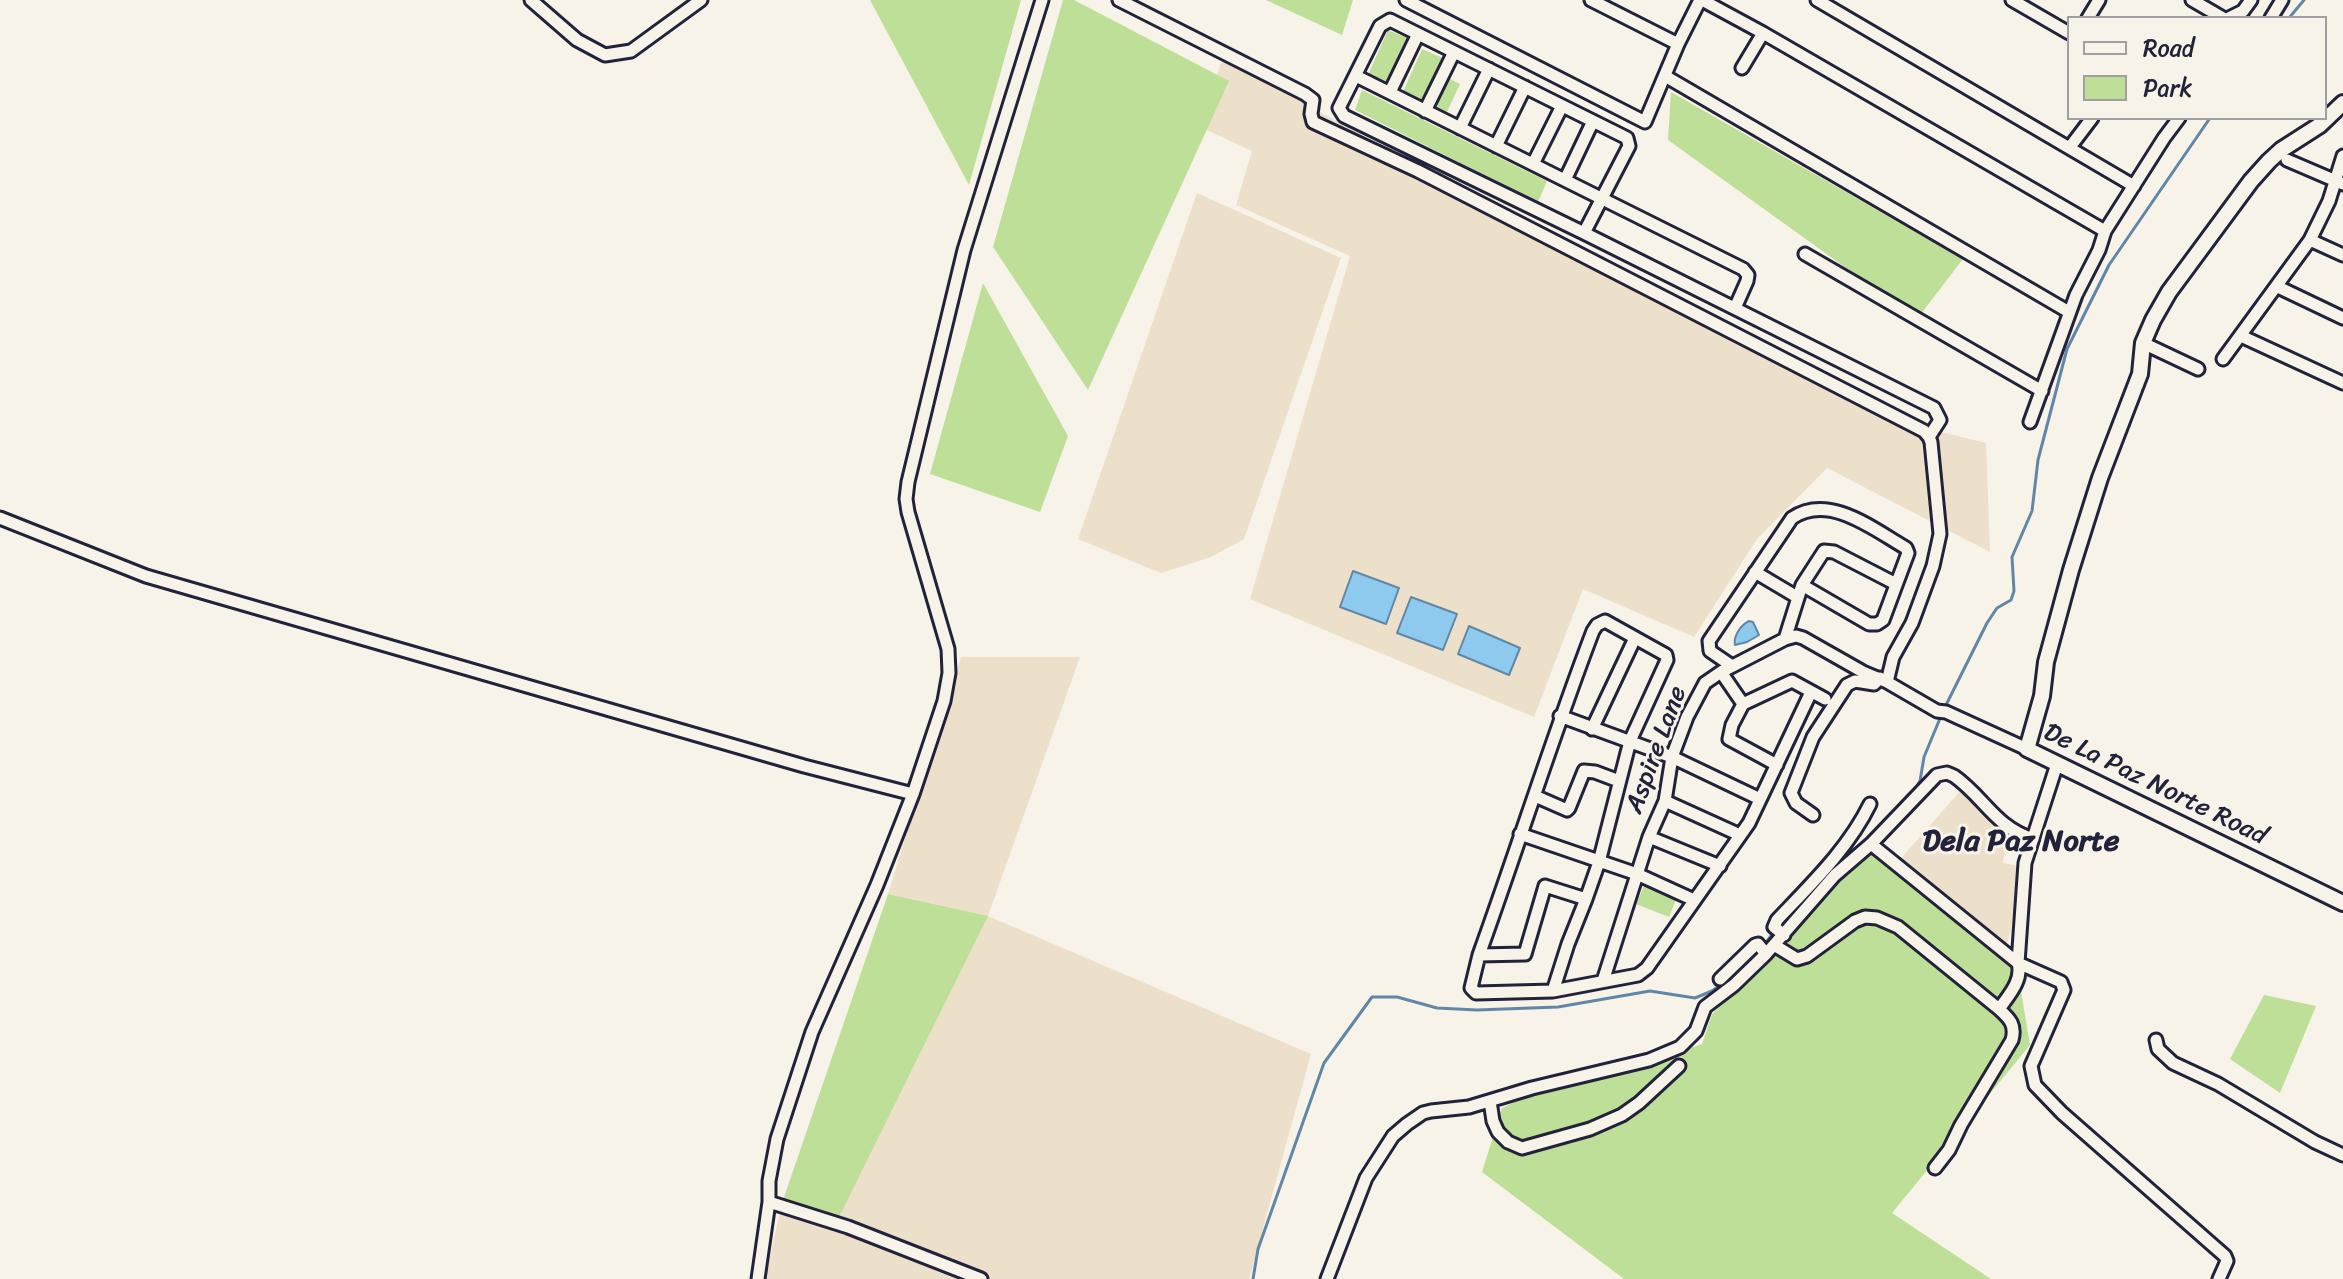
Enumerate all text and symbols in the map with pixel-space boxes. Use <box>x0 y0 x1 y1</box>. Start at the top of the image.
legend <box>2067 16 2327 120</box>
text: Road <box>2143 27 2194 69</box>
text: Park <box>2143 67 2192 109</box>
street label: Aspire Lane <box>1620 682 1694 818</box>
street label: De La Paz Norte Road <box>2038 717 2272 853</box>
district label: Dela Paz Norte <box>1923 824 2119 860</box>

